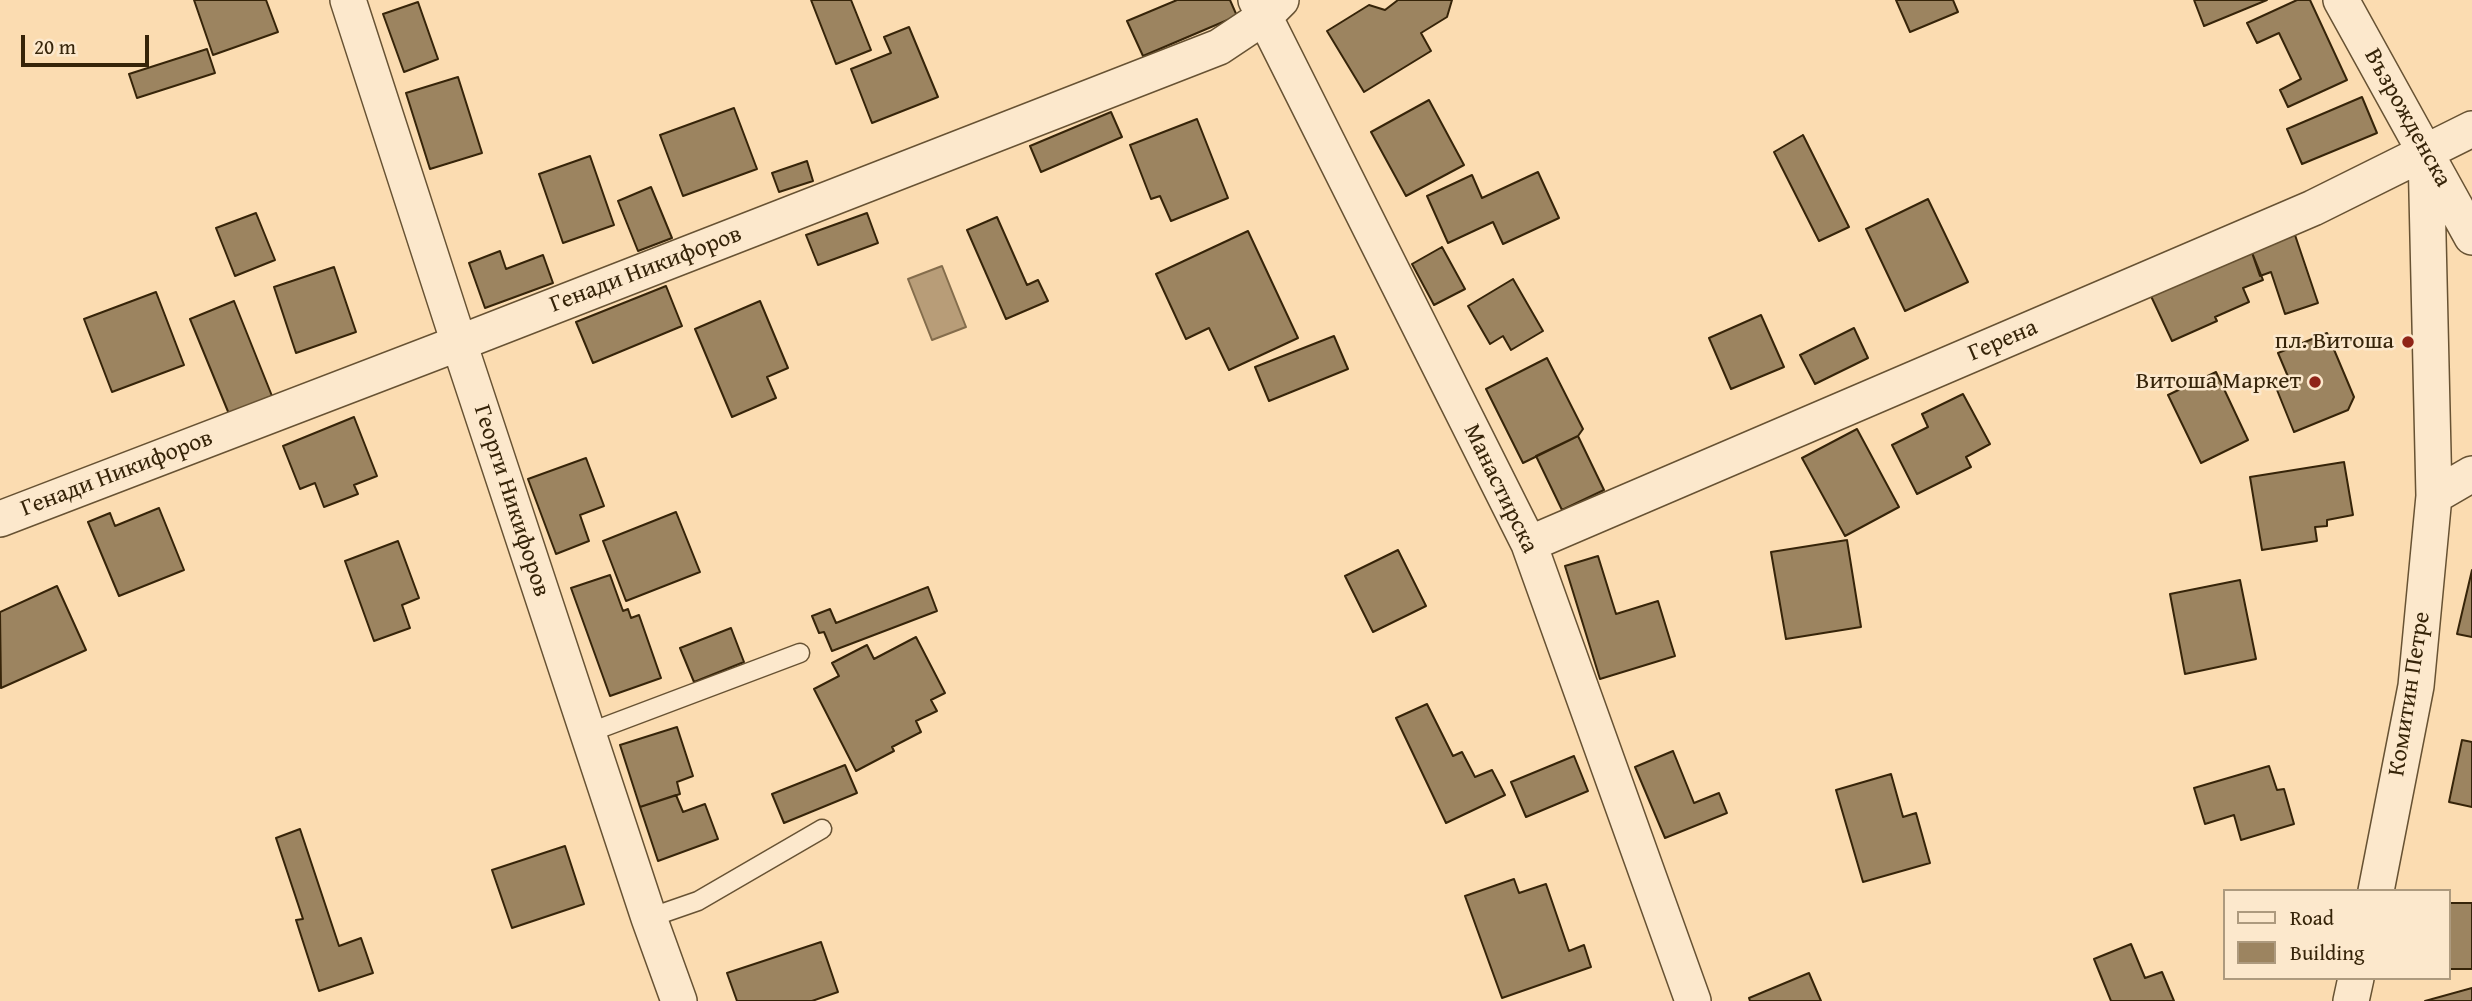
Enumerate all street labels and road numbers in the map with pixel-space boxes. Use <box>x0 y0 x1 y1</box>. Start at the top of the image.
street label: Възрожденска <box>2357 44 2457 192</box>
street label: Генади Никифоров <box>546 220 746 320</box>
street label: Герена <box>1964 314 2042 368</box>
street label: Георги Никифоров <box>466 401 556 601</box>
street label: Манастирска <box>1456 420 1544 558</box>
street label: Генади Никифоров <box>17 424 217 524</box>
street label: Комитин Петре <box>2383 610 2437 778</box>

